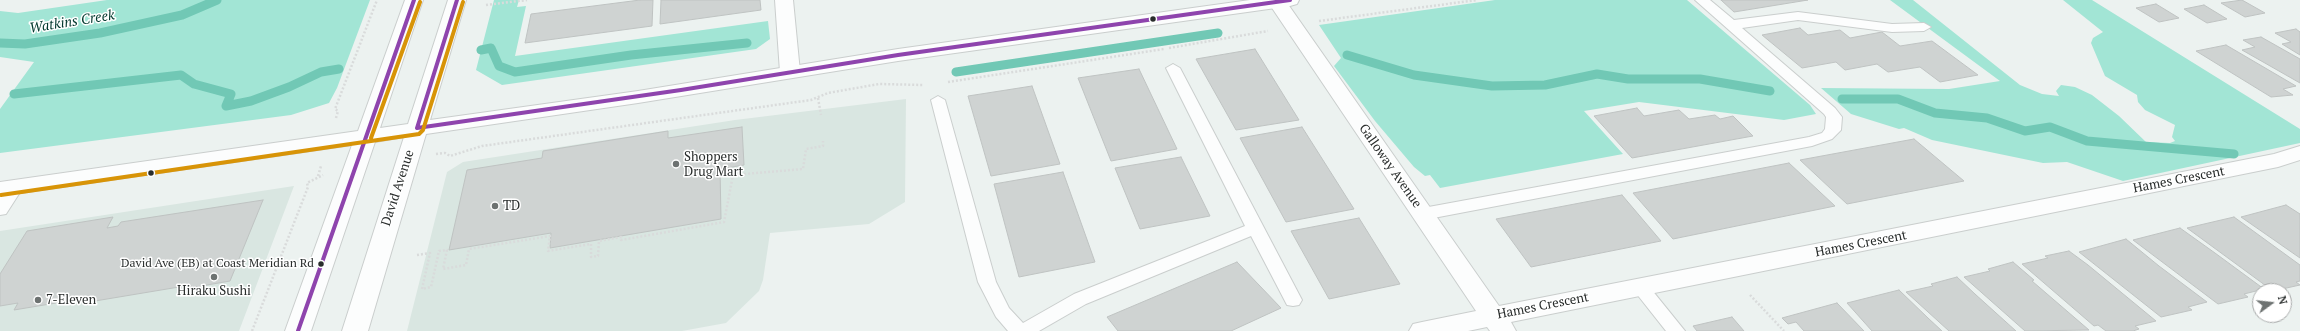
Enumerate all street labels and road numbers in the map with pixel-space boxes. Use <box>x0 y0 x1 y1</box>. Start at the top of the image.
street label: Galloway Avenue <box>1355 121 1425 211</box>
street label: David Avenue <box>378 148 418 228</box>
street label: Hames Crescent <box>2132 163 2226 197</box>
street label: Hames Crescent <box>1814 227 1908 261</box>
street label: Hames Crescent <box>1496 289 1590 323</box>

